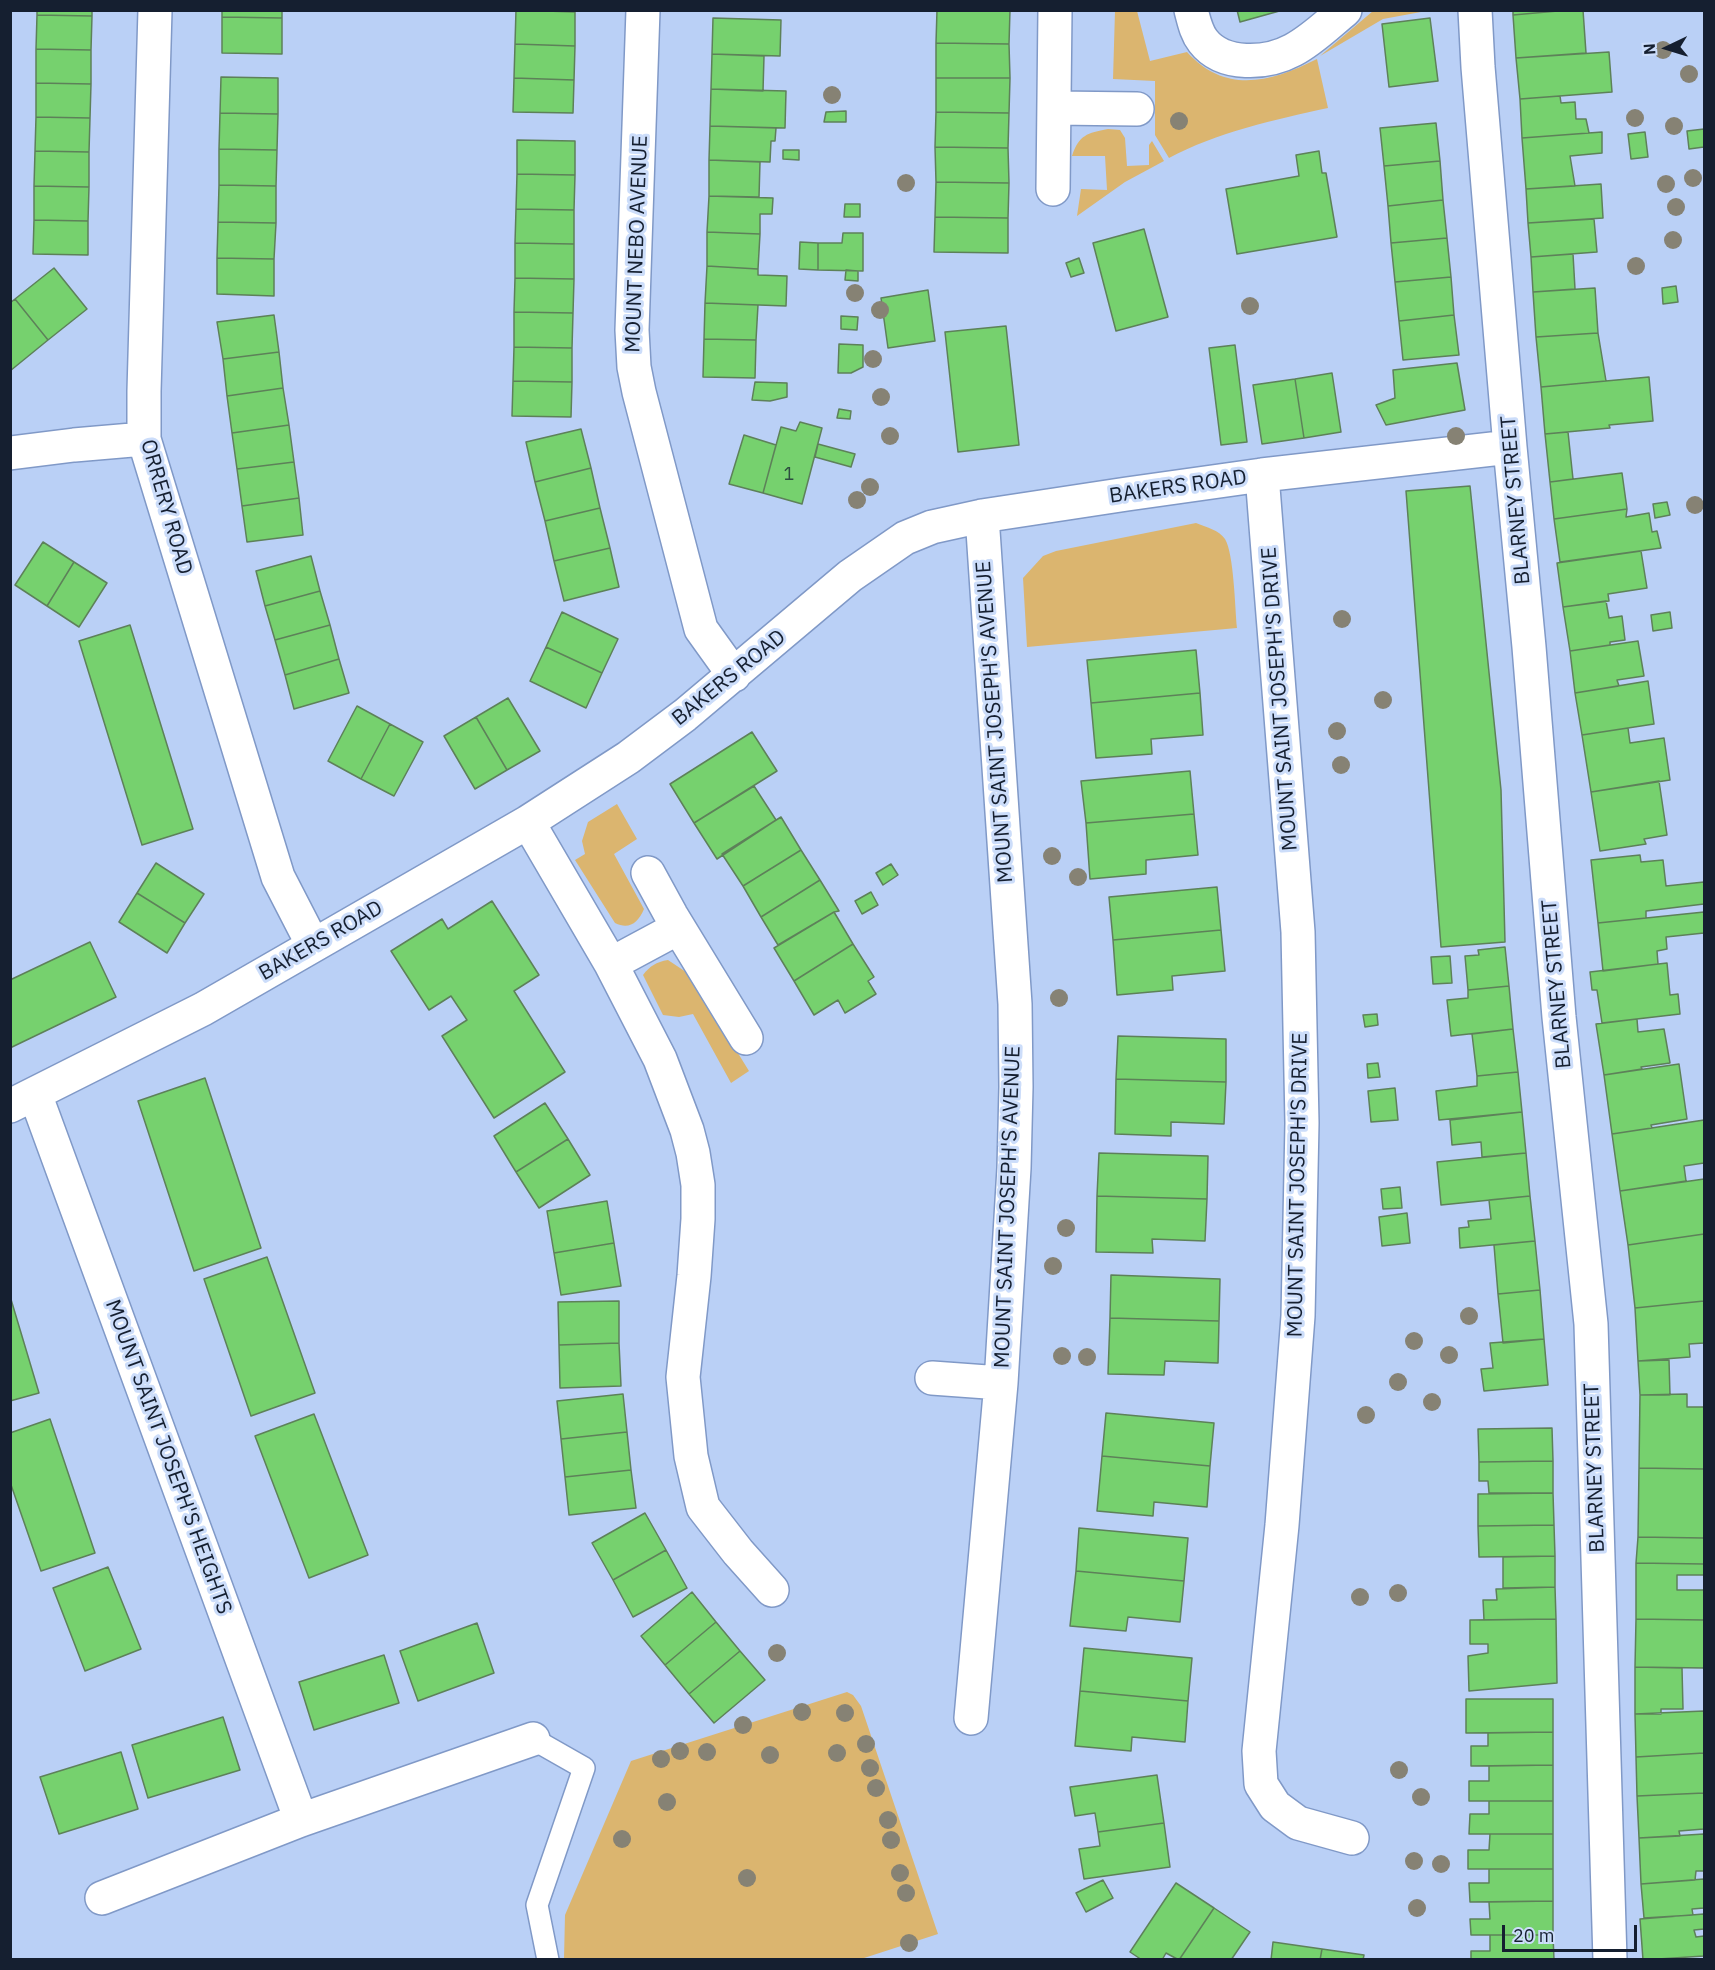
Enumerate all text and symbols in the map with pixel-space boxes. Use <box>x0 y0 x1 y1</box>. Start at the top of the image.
north arrow <box>1637 18 1697 78</box>
text: N <box>1639 43 1659 56</box>
street label: MOUNT NEBO AVENUE <box>621 135 653 353</box>
street label: BLARNEY STREET <box>1496 414 1536 586</box>
street label: ORRERY ROAD <box>135 437 197 577</box>
house number: 1 <box>784 464 794 486</box>
street label: BAKERS ROAD <box>1108 465 1248 509</box>
street label: MOUNT SAINT JOSEPH'S DRIVE <box>1257 546 1303 852</box>
street label: MOUNT SAINT JOSEPH'S AVENUE <box>971 560 1019 884</box>
street label: BAKERS ROAD <box>667 625 791 731</box>
street label: BAKERS ROAD <box>255 895 387 987</box>
street label: BLARNEY STREET <box>1537 898 1577 1070</box>
street label: MOUNT SAINT JOSEPH'S DRIVE <box>1283 1032 1313 1338</box>
street label: MOUNT SAINT JOSEPH'S AVENUE <box>990 1045 1026 1369</box>
street label: MOUNT SAINT JOSEPH'S HEIGHTS <box>99 1296 237 1618</box>
street label: BLARNEY STREET <box>1579 1383 1611 1553</box>
scale bar <box>1505 1913 1640 1951</box>
text: 20 m <box>1513 1924 1555 1947</box>

